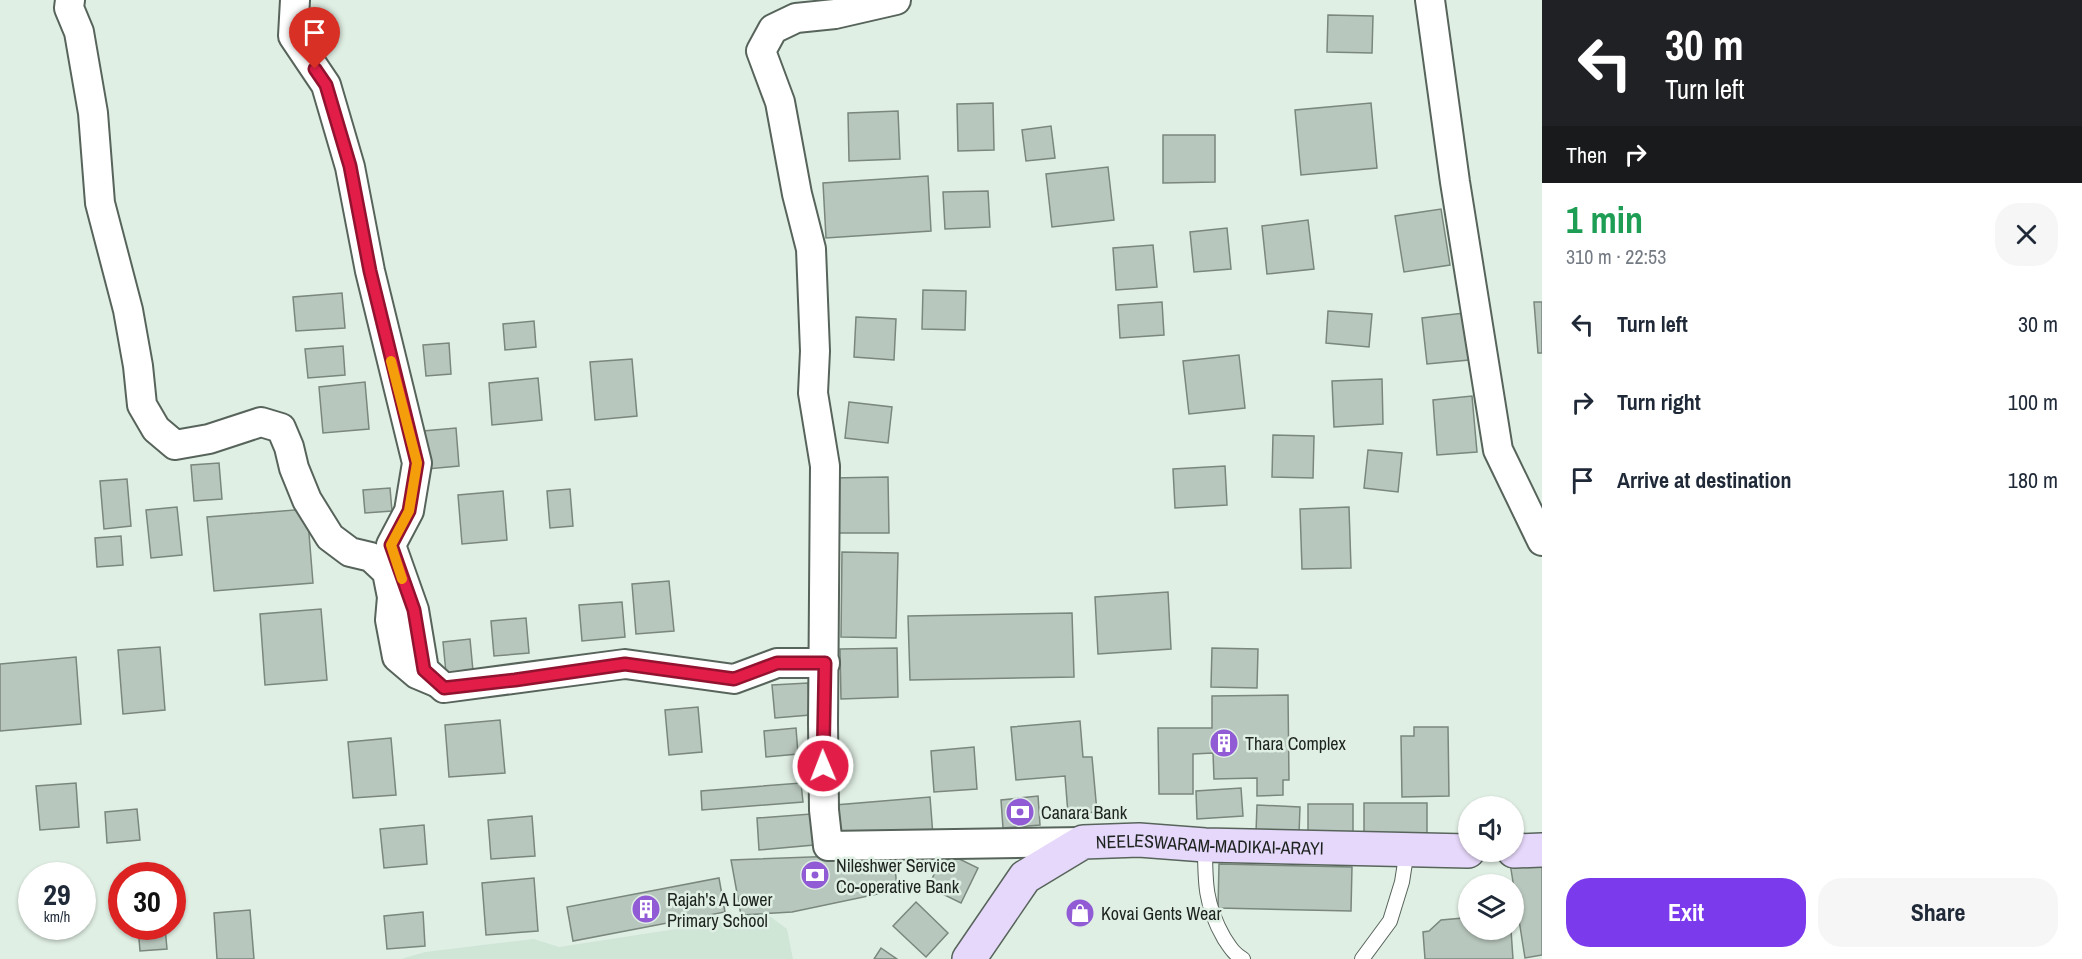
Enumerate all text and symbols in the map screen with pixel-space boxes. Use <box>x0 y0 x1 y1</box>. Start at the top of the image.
pin <box>289 7 340 69</box>
icon: arrive <box>298 16 331 49</box>
text: 30 m <box>1665 17 1744 73</box>
icon: left <box>1566 24 1644 102</box>
text: Turn left <box>1665 71 1744 107</box>
icon: right <box>1619 138 1652 171</box>
text: Then <box>1566 140 1607 170</box>
text: 1 min <box>1566 196 1643 244</box>
button: close <box>1995 203 2058 266</box>
text: 310 m · 22:53 <box>1566 243 1666 270</box>
icon: left <box>1566 308 1599 341</box>
text: Turn left <box>1617 309 1688 339</box>
text: 30 m <box>2018 309 2058 339</box>
icon: right <box>1566 386 1599 419</box>
text: Turn right <box>1617 387 1701 417</box>
text: 100 m <box>2008 387 2058 417</box>
icon: arrive <box>1566 464 1599 497</box>
text: Arrive at destination <box>1617 465 1791 495</box>
text: 180 m <box>2008 465 2058 495</box>
building icon: Thara Complex <box>1208 727 1240 759</box>
place label: Thara Complex <box>1245 731 1347 756</box>
position arrow <box>791 734 855 798</box>
bank icon: Canara Bank <box>1004 796 1036 828</box>
map controls <box>1458 796 1524 940</box>
button: sound <box>1458 796 1524 862</box>
place label: Canara Bank <box>1041 800 1128 825</box>
street label: NEELESWARAM-MADIKAI-ARAYI <box>1095 827 1324 860</box>
place label: Nileshwer Service Co-operative Bank <box>836 853 960 899</box>
bank icon: Nileshwer Service Co-operative Bank <box>799 859 831 891</box>
speed limit sign: 30 <box>108 862 186 940</box>
text: 29 <box>43 874 71 914</box>
button: layers <box>1458 874 1524 940</box>
button: Exit <box>1566 878 1806 947</box>
button: Share <box>1818 878 2058 947</box>
place label: Rajah's A Lower Primary School <box>667 887 772 933</box>
building icon: Rajah's A Lower Primary School <box>630 893 662 925</box>
shop icon: Kovai Gents Wear <box>1064 897 1096 929</box>
place label: Kovai Gents Wear <box>1101 901 1221 926</box>
text: km/h <box>44 906 70 927</box>

